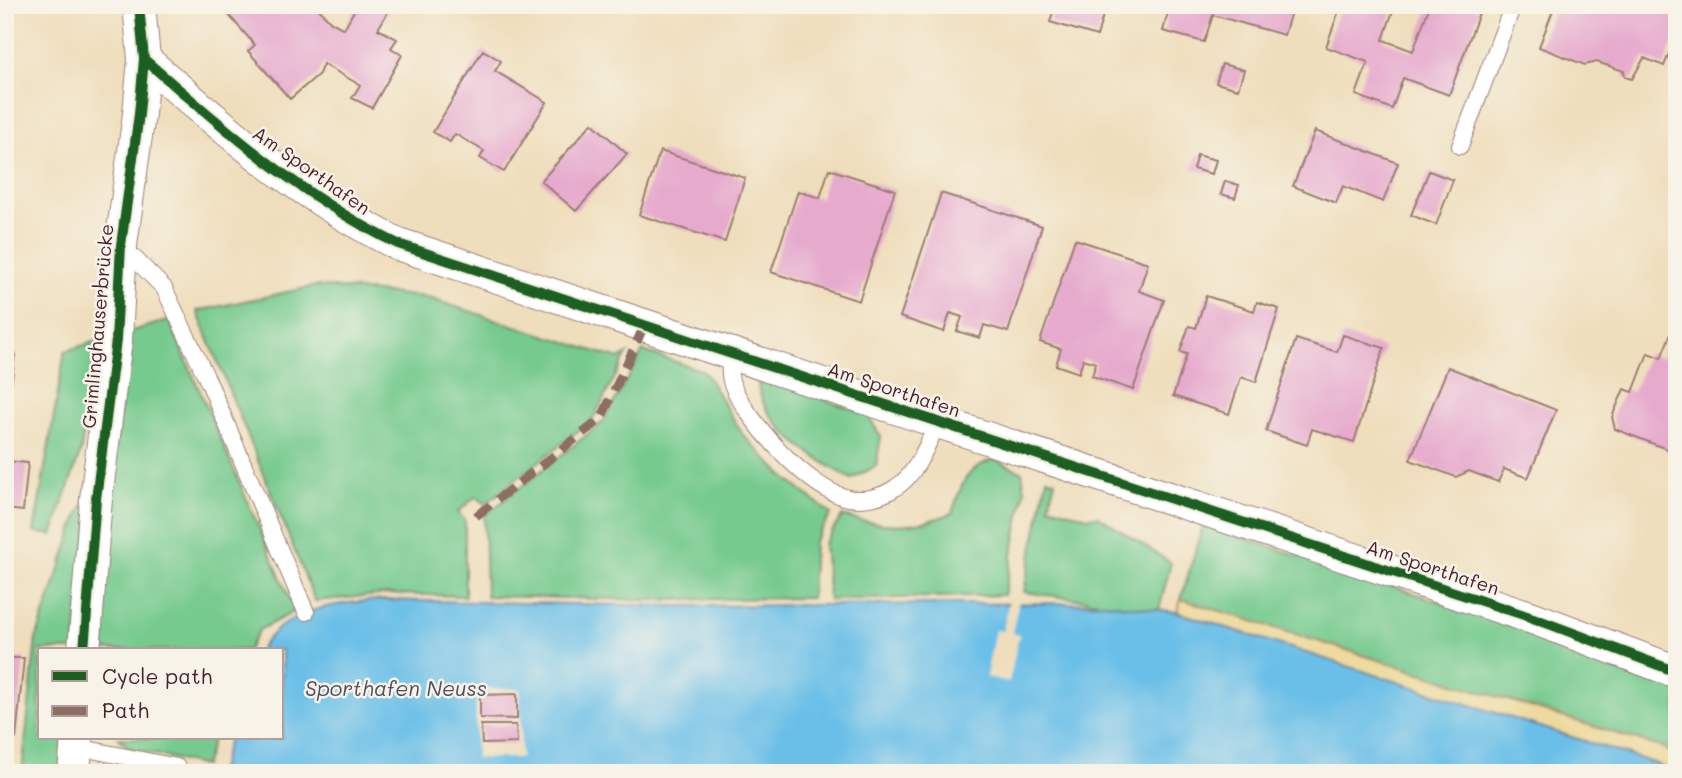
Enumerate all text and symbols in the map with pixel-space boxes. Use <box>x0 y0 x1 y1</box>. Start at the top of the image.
street label: Am Sporthafen <box>248 120 376 220</box>
street label: Grimlinghauserbrücke <box>76 223 118 429</box>
street label: Am Sporthafen <box>824 356 964 422</box>
street label: Am Sporthafen <box>1363 534 1503 600</box>
legend <box>38 648 284 740</box>
text: Cycle path <box>102 662 212 689</box>
water label: Sporthafen Neuss <box>305 674 487 701</box>
text: Path <box>102 696 149 723</box>

